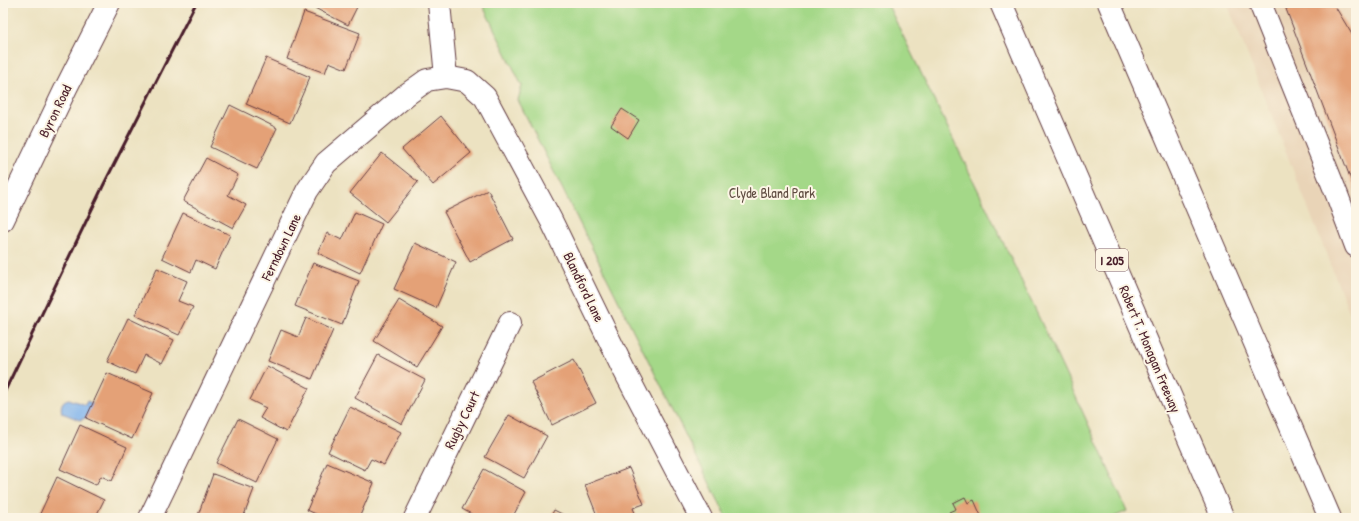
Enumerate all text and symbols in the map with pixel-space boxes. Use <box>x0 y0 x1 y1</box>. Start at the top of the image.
street label: Byron Road <box>34 81 77 141</box>
park label: Clyde Bland Park <box>729 183 815 203</box>
street label: Ferndown Lane <box>256 210 305 284</box>
street label: Blandford Lane <box>559 249 610 325</box>
road number: I 205 <box>1096 249 1128 271</box>
street label: Robert T. Monagan Freeway <box>1114 282 1186 416</box>
street label: Rugby Court <box>439 387 485 452</box>

